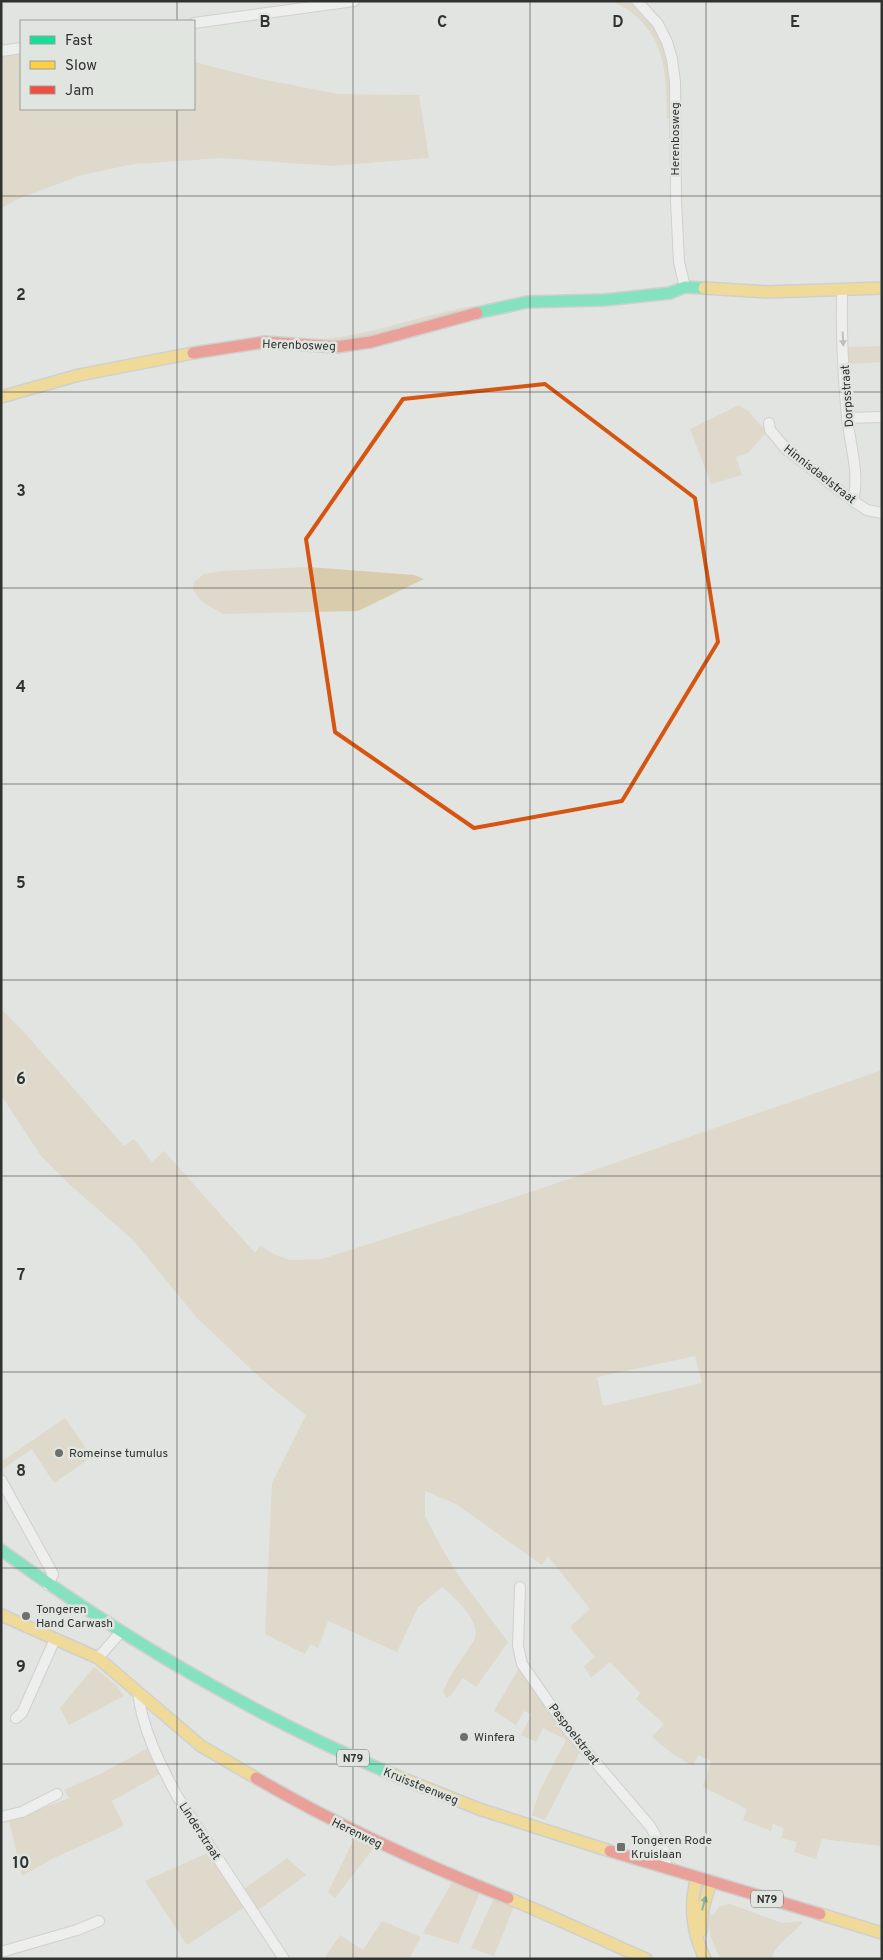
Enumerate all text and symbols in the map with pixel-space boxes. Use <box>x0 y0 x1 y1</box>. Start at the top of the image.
text: B <box>259 13 271 33</box>
text: C <box>437 13 447 33</box>
text: D <box>612 13 624 33</box>
text: E <box>790 13 800 33</box>
legend <box>20 20 195 110</box>
text: Fast <box>65 32 93 51</box>
text: Slow <box>65 57 97 76</box>
text: Jam <box>65 82 94 101</box>
street label: Herenbosweg <box>668 102 684 176</box>
text: 2 <box>16 286 26 306</box>
one-way arrow <box>839 331 847 347</box>
street label: Herenbosweg <box>262 337 336 355</box>
street label: Dorpsstraat <box>838 364 858 428</box>
street label: Hinnisdaelstraat <box>780 442 859 508</box>
text: 3 <box>16 482 26 502</box>
text: 4 <box>16 678 26 698</box>
text: 5 <box>16 874 26 894</box>
text: 6 <box>16 1070 26 1090</box>
text: 7 <box>17 1266 25 1286</box>
place label: Romeinse tumulus <box>69 1446 168 1462</box>
marker: Romeinse tumulus <box>53 1447 65 1459</box>
text: 8 <box>16 1462 26 1482</box>
place label: Tongeren Hand Carwash <box>36 1602 113 1632</box>
marker: Tongeren Hand Carwash <box>20 1610 32 1622</box>
text: 9 <box>16 1658 26 1678</box>
street label: Paspoelstraat <box>544 1701 602 1769</box>
place label: Winfera <box>474 1730 515 1746</box>
marker: Winfera <box>458 1731 470 1743</box>
road number: N79 <box>337 1750 369 1766</box>
street label: Kruissteenweg <box>381 1765 461 1809</box>
street label: Linderstraat <box>175 1800 224 1863</box>
street label: Herenweg <box>329 1815 385 1853</box>
place label: Tongeren Rode Kruislaan <box>631 1833 712 1863</box>
marker: Tongeren Rode Kruislaan <box>615 1841 627 1853</box>
text: 10 <box>13 1854 29 1874</box>
road number: N79 <box>751 1890 783 1908</box>
one-way arrow <box>701 1895 709 1910</box>

